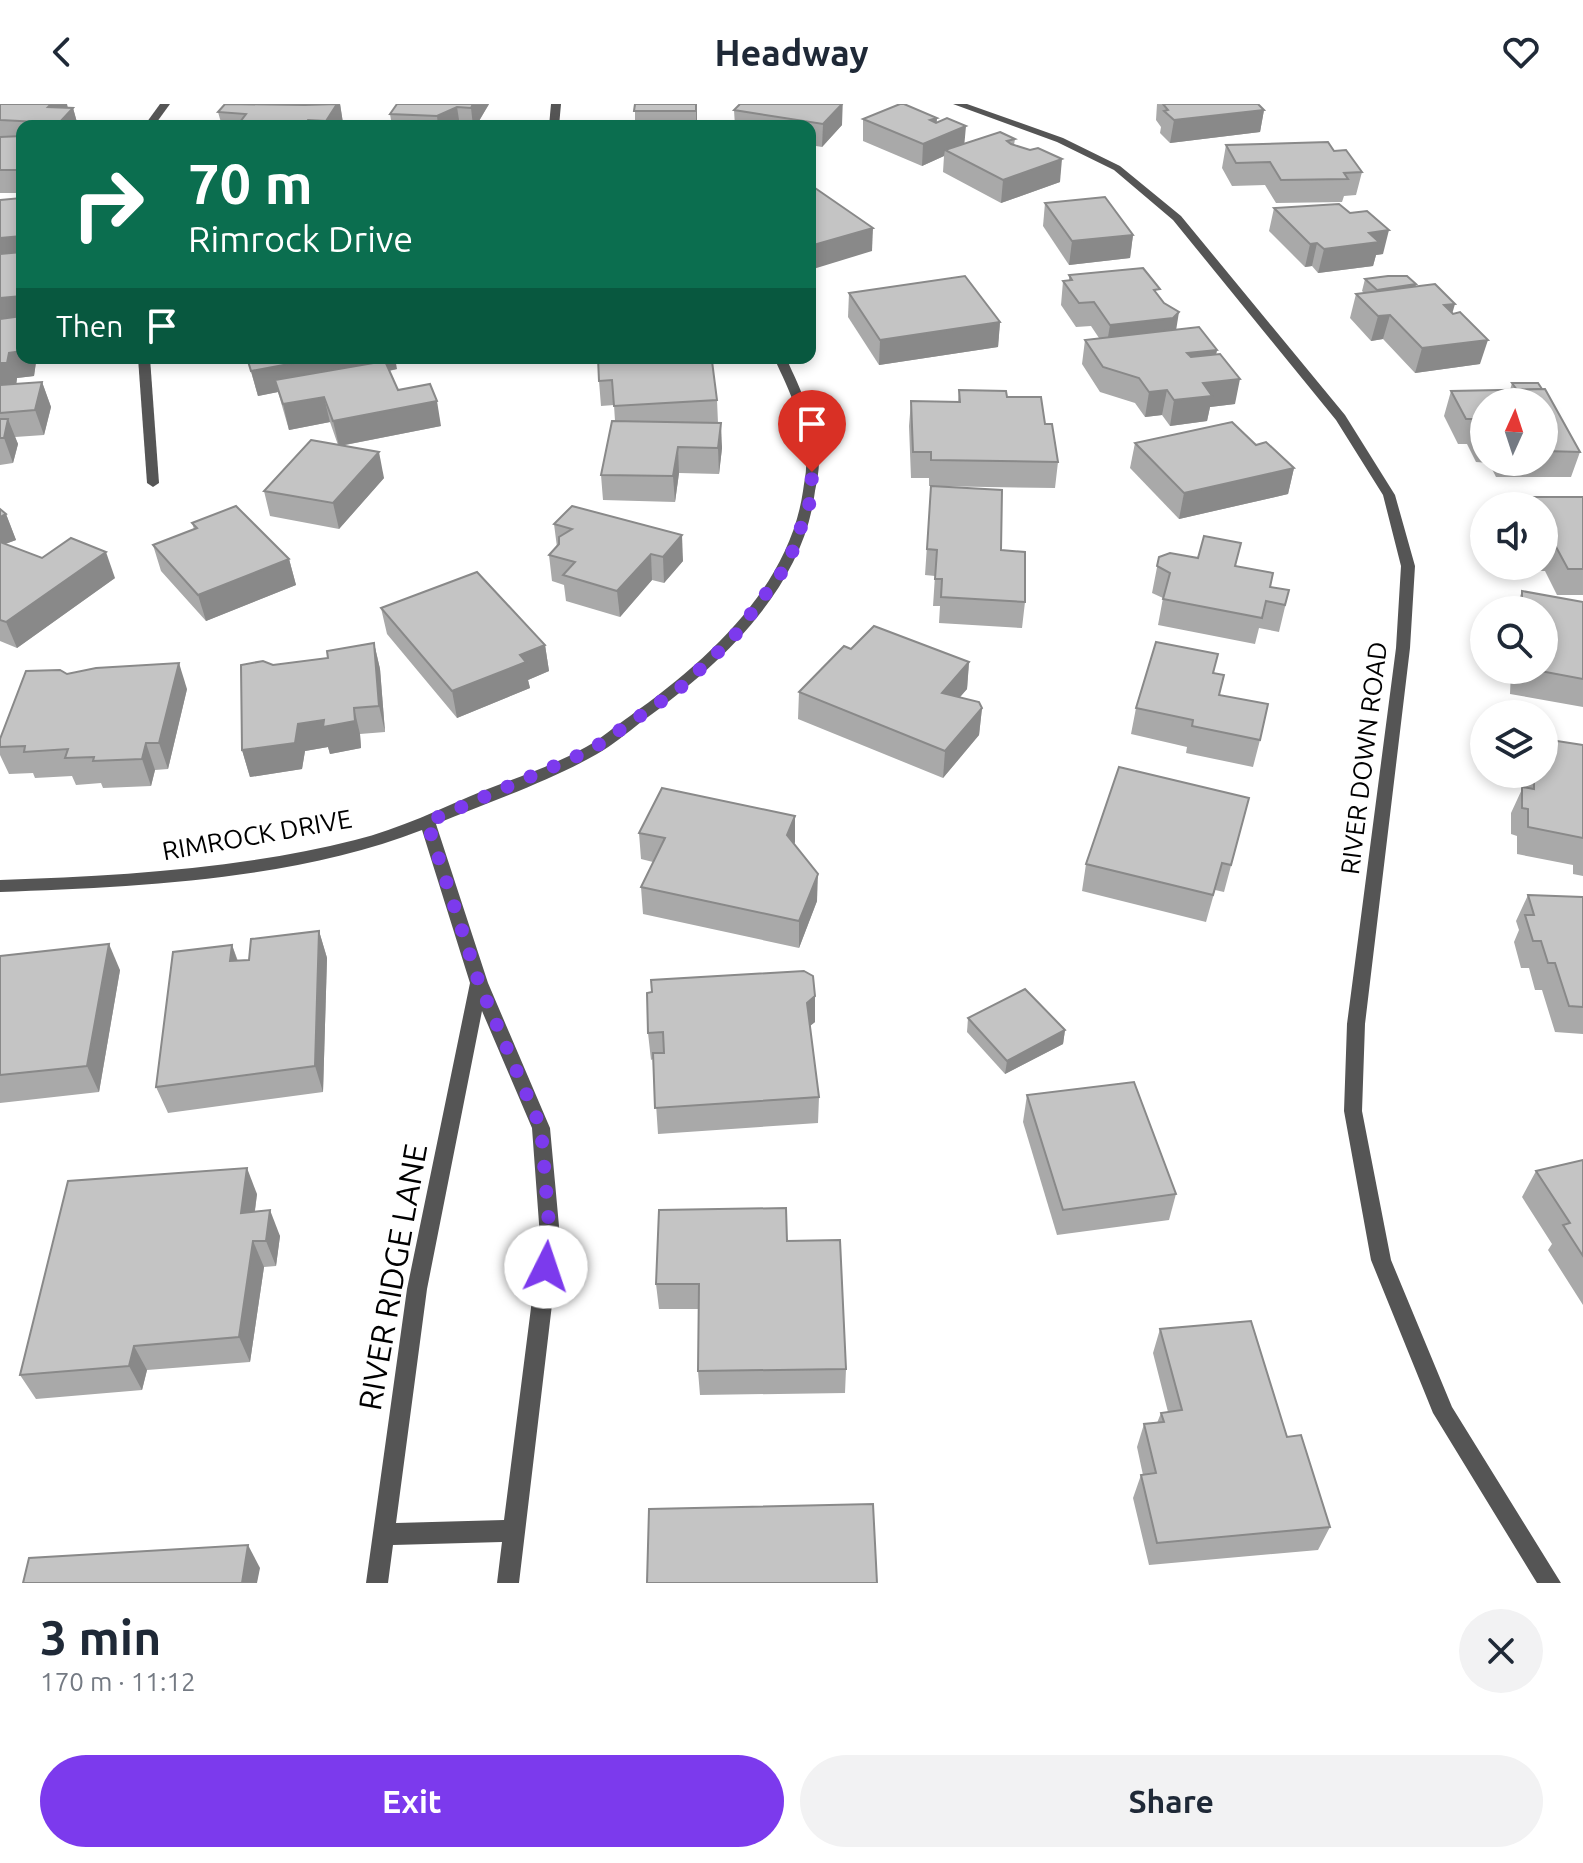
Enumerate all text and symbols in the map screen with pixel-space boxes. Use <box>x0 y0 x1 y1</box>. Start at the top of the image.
icon: back <box>40 30 84 74</box>
icon: heart <box>1499 30 1543 74</box>
text: Headway <box>714 32 869 73</box>
icon: right <box>56 152 160 256</box>
text: 70 m <box>188 152 313 215</box>
text: Rimrock Drive <box>188 218 413 259</box>
icon: arrive <box>140 304 184 348</box>
text: Then <box>56 309 124 343</box>
north arrow <box>1470 388 1558 476</box>
map controls <box>1470 388 1558 788</box>
pin <box>778 390 846 472</box>
icon: arrive <box>790 402 834 446</box>
button: sound <box>1470 492 1558 580</box>
button: search <box>1470 596 1558 684</box>
street label: RIVER DOWN ROAD <box>1335 640 1392 876</box>
button: layers <box>1470 700 1558 788</box>
street label: RIMROCK DRIVE <box>160 804 354 865</box>
street label: RIVER RIDGE LANE <box>351 1141 433 1413</box>
position arrow <box>504 1225 588 1309</box>
button: close <box>1459 1609 1543 1693</box>
text: 3 min <box>40 1610 161 1664</box>
text: 170 m · 11:12 <box>40 1667 196 1696</box>
button: Exit <box>40 1755 784 1847</box>
button: Share <box>800 1755 1543 1847</box>

